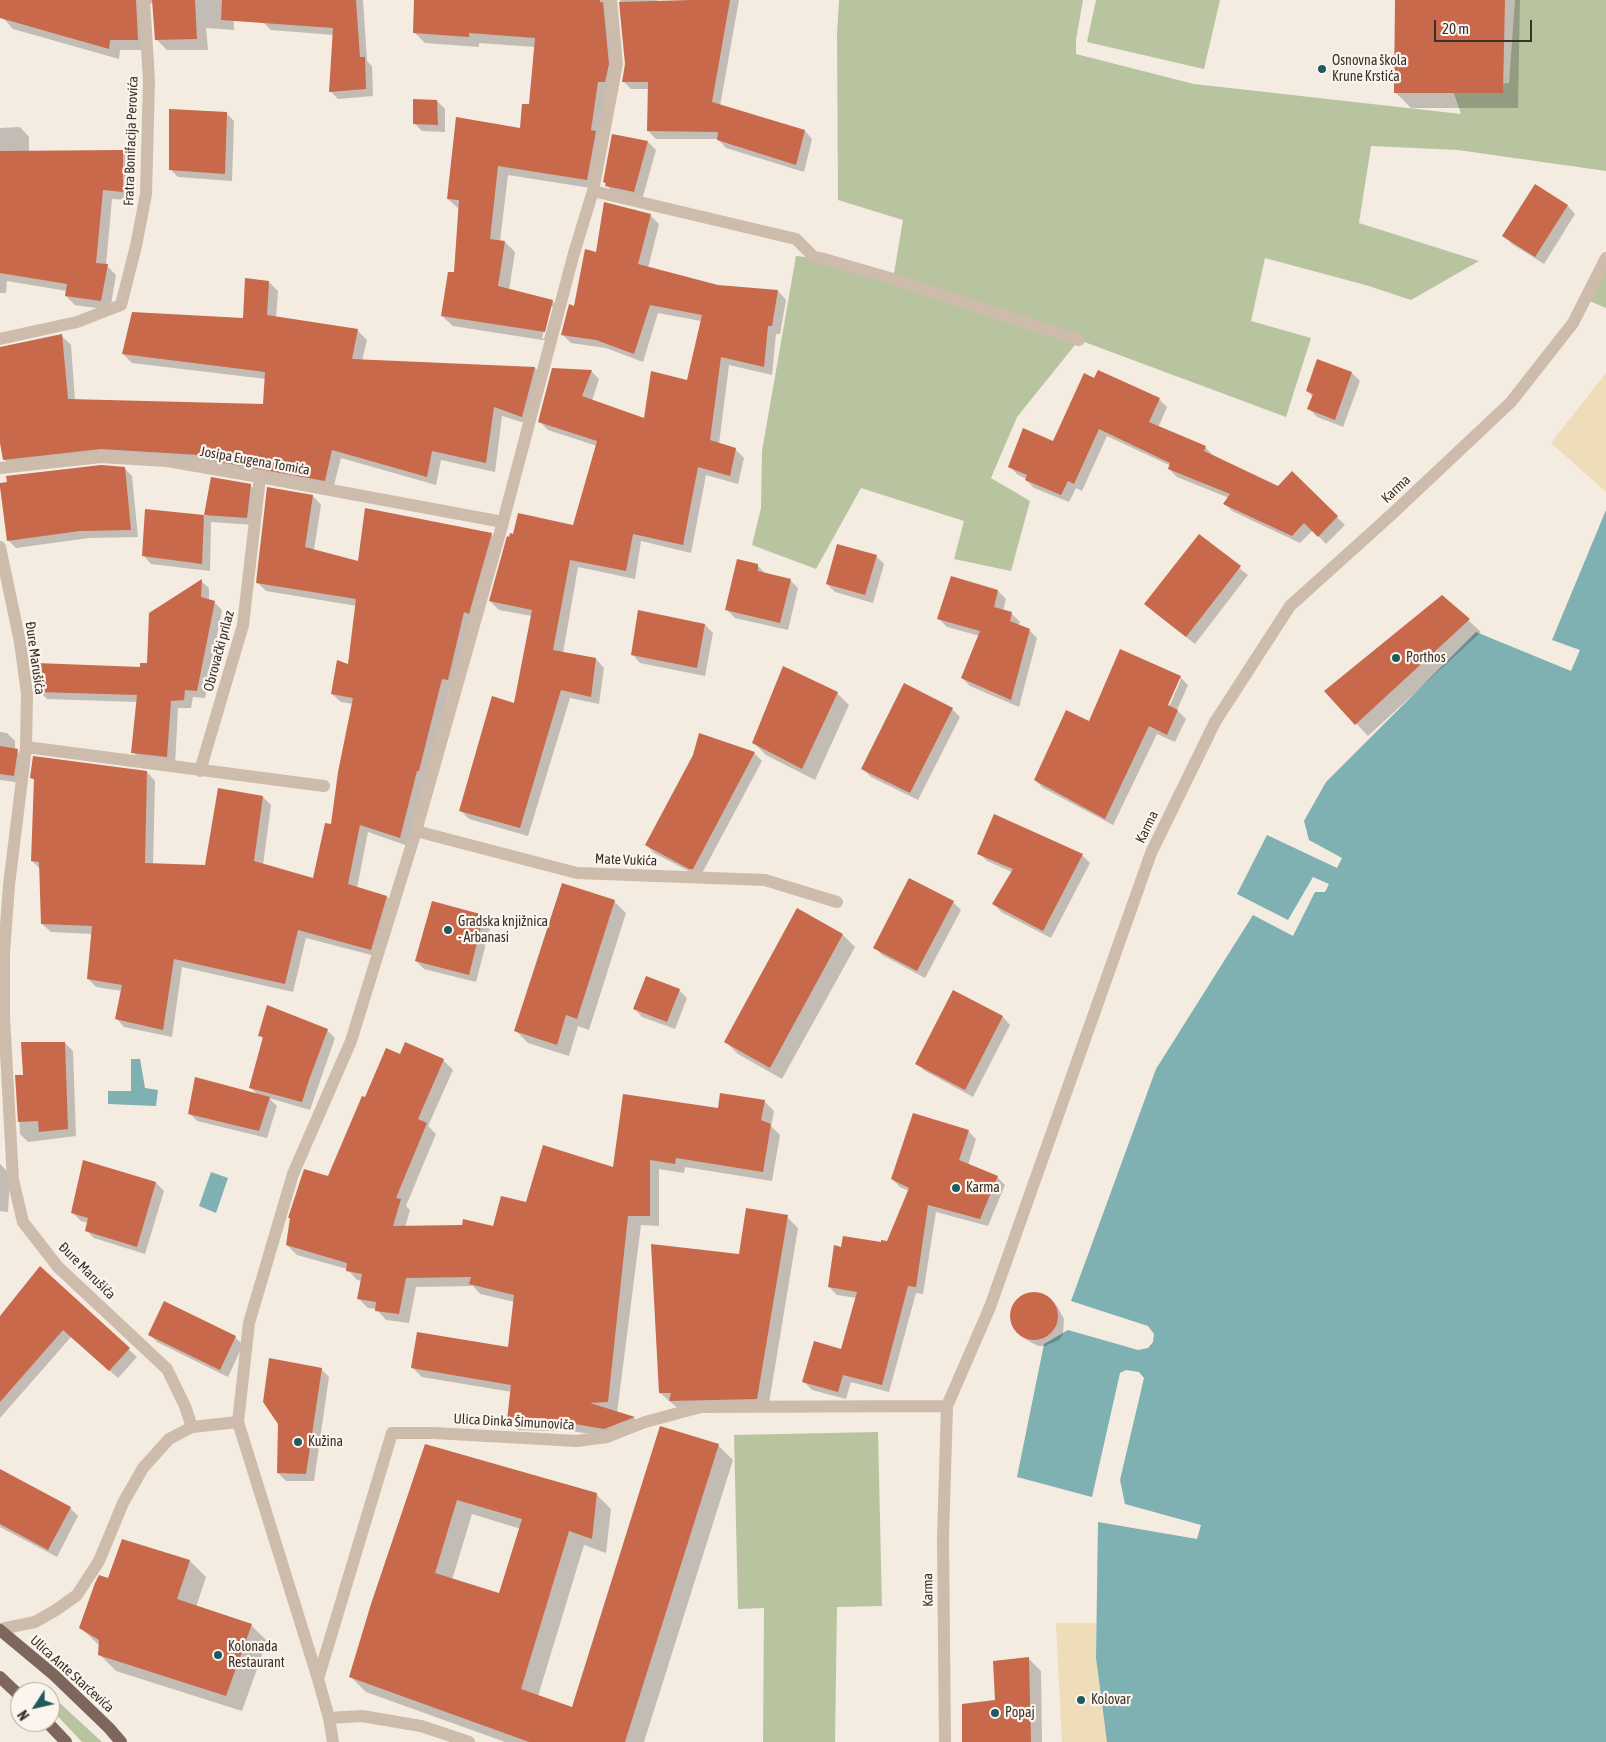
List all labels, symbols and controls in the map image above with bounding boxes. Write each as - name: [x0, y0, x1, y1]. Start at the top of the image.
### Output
- scale bar: [1436, 10, 1534, 42]
- text: 20 m: [1442, 20, 1469, 37]
- place label: Osnovna škola Krune Krstića: [1332, 53, 1407, 85]
- marker: Osnovna škola Krune Krstića: [1316, 63, 1328, 75]
- street label: Fratra Bonifacija Perovića: [120, 76, 142, 206]
- street label: Josipa Eugena Tomića: [199, 443, 311, 479]
- street label: Karma: [1378, 471, 1414, 507]
- street label: Obrovački prilaz: [200, 609, 238, 693]
- street label: Đure Marušića: [22, 620, 48, 696]
- place label: Porthos: [1406, 650, 1446, 666]
- marker: Porthos: [1390, 652, 1402, 664]
- street label: Karma: [1132, 808, 1162, 846]
- street label: Mate Vukića: [595, 851, 657, 869]
- place label: Gradska knjižnica - Arbanasi: [458, 914, 548, 946]
- marker: Gradska knjižnica - Arbanasi: [442, 924, 454, 936]
- place label: Karma: [966, 1180, 1000, 1196]
- marker: Karma: [950, 1182, 962, 1194]
- street label: Đure Marušića: [55, 1239, 119, 1303]
- street label: Ulica Dinka Šimunoviča: [453, 1410, 575, 1434]
- place label: Kužina: [308, 1434, 343, 1450]
- marker: Kužina: [292, 1436, 304, 1448]
- street label: Karma: [919, 1573, 937, 1607]
- street label: Ulica Ante Starčevića: [27, 1632, 117, 1716]
- place label: Kolonada Restaurant: [228, 1639, 285, 1671]
- marker: Kolonada Restaurant: [212, 1649, 224, 1661]
- north arrow: [10, 1682, 60, 1732]
- place label: Kolovar: [1091, 1692, 1130, 1708]
- marker: Kolovar: [1075, 1694, 1087, 1706]
- place label: Popaj: [1005, 1705, 1035, 1721]
- text: N: [15, 1707, 32, 1723]
- marker: Popaj: [989, 1707, 1001, 1719]

